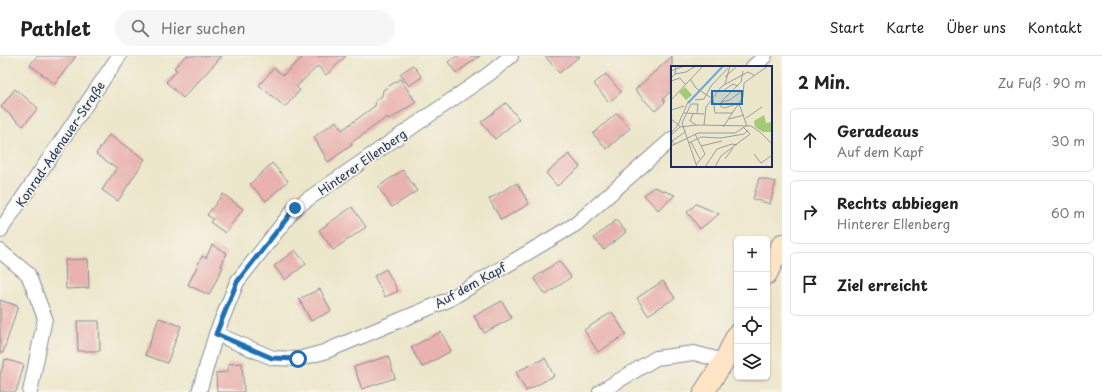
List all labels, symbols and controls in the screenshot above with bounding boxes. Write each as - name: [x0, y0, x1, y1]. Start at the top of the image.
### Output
- search box: [115, 10, 395, 46]
- text: Pathlet: [20, 14, 91, 42]
- text: Hier suchen: [161, 16, 246, 39]
- icon: search: [129, 17, 151, 39]
- text: Start: [829, 17, 864, 38]
- text: Karte: [886, 17, 924, 38]
- text: Über uns: [946, 17, 1006, 38]
- text: Kontakt: [1028, 17, 1082, 38]
- inset map: [671, 66, 772, 167]
- text: 2 Min.: [798, 69, 850, 95]
- text: Zu Fuß · 90 m: [998, 73, 1086, 92]
- street label: Konrad-Adenauer-Straße: [11, 77, 109, 211]
- text: Geradeaus: [837, 119, 919, 142]
- street label: Hinterer Ellenberg: [314, 125, 410, 199]
- icon: ahead: [799, 129, 821, 151]
- text: 30 m: [1051, 131, 1085, 150]
- text: Auf dem Kapf: [837, 142, 923, 161]
- text: Rechts abbiegen: [837, 191, 958, 214]
- route end: [286, 199, 304, 217]
- icon: right: [799, 201, 821, 223]
- text: 60 m: [1051, 203, 1085, 222]
- text: Hinterer Ellenberg: [837, 214, 950, 233]
- map controls: [734, 236, 770, 380]
- button: +: [734, 236, 770, 272]
- street label: Auf dem Kapf: [431, 257, 510, 312]
- button: −: [734, 272, 770, 308]
- icon: arrive: [799, 273, 821, 295]
- text: Ziel erreicht: [837, 273, 928, 296]
- button: locate: [734, 308, 770, 344]
- button: layers: [734, 344, 770, 380]
- route start: [289, 350, 307, 368]

